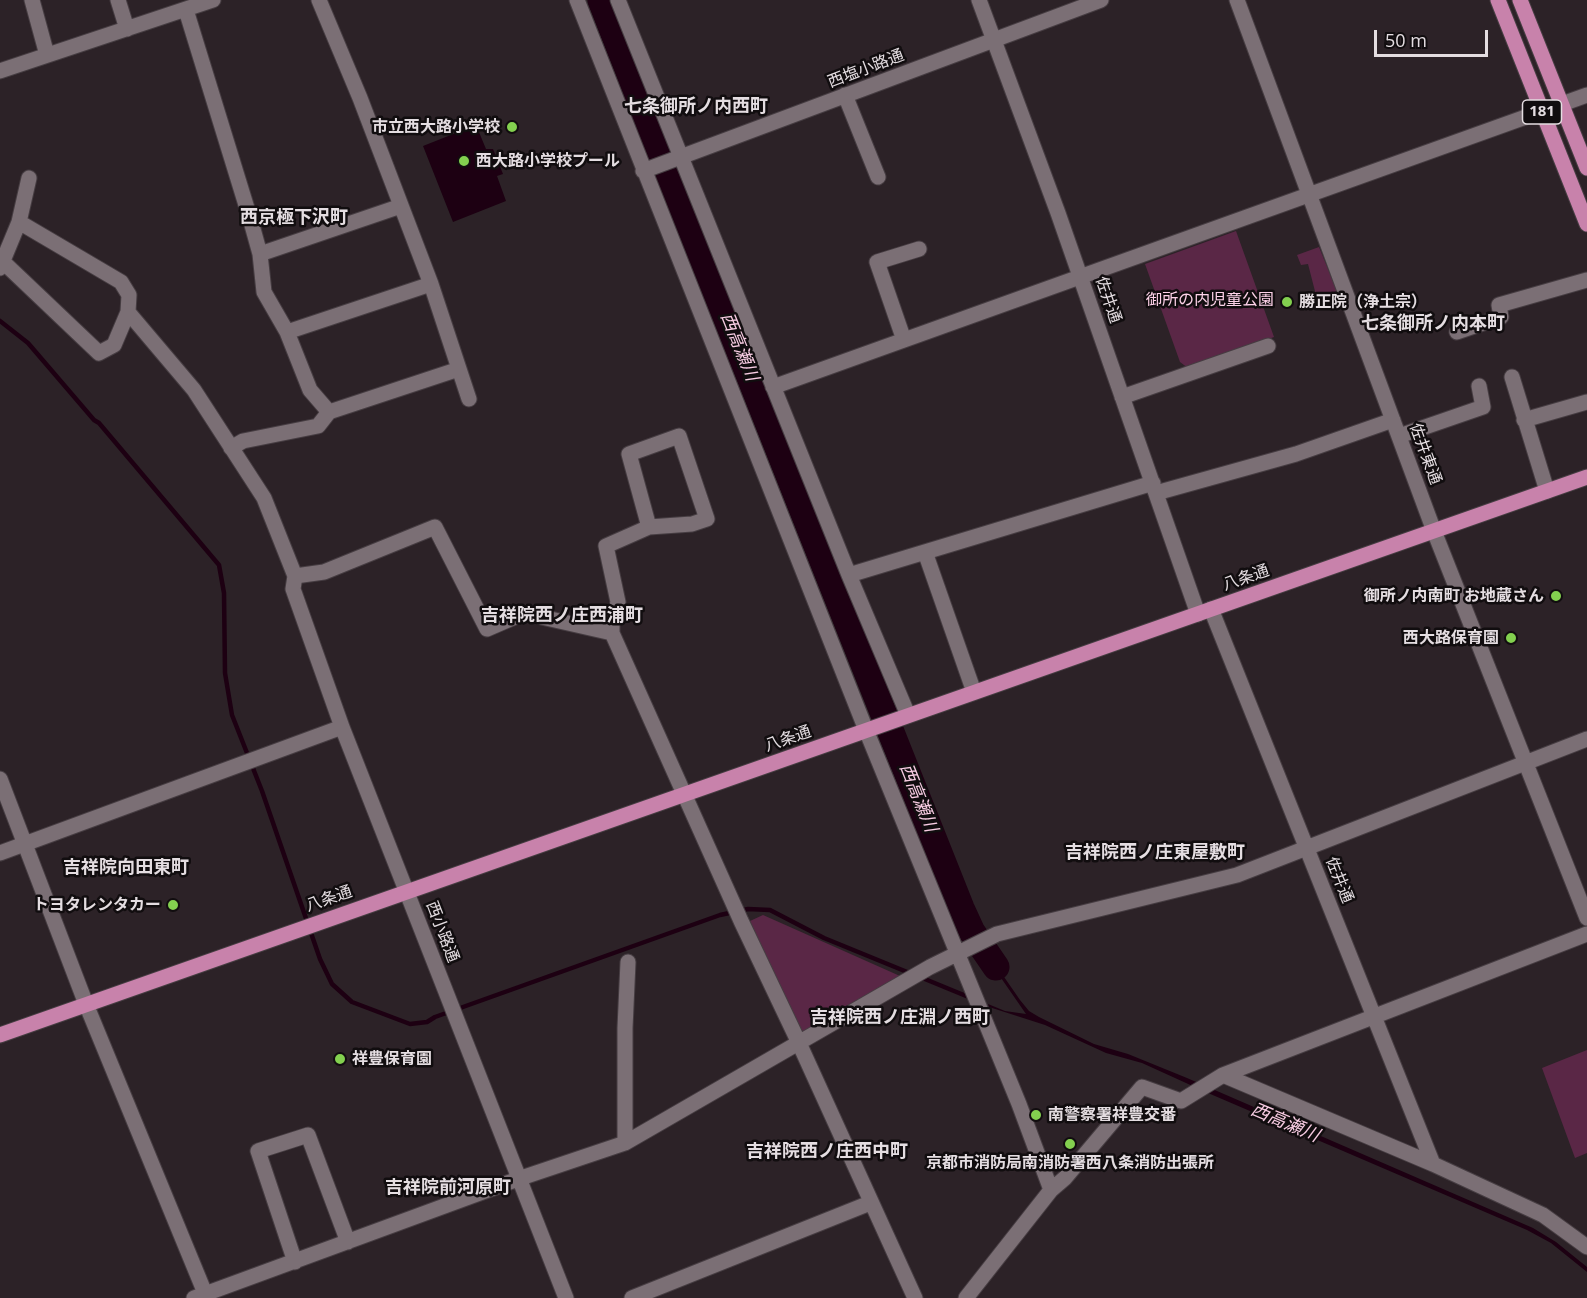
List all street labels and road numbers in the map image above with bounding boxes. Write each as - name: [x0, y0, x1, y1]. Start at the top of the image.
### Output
- street label: 西塩小路通: [825, 46, 907, 92]
- road number: 181: [1522, 100, 1562, 124]
- street label: 佐井通: [1091, 274, 1125, 326]
- street label: 佐井東通: [1405, 421, 1445, 487]
- street label: 八条通: [1220, 561, 1272, 595]
- street label: 八条通: [762, 722, 814, 756]
- street label: 佐井通: [1321, 854, 1357, 906]
- street label: 八条通: [303, 882, 355, 916]
- street label: 西小路通: [422, 899, 462, 965]

